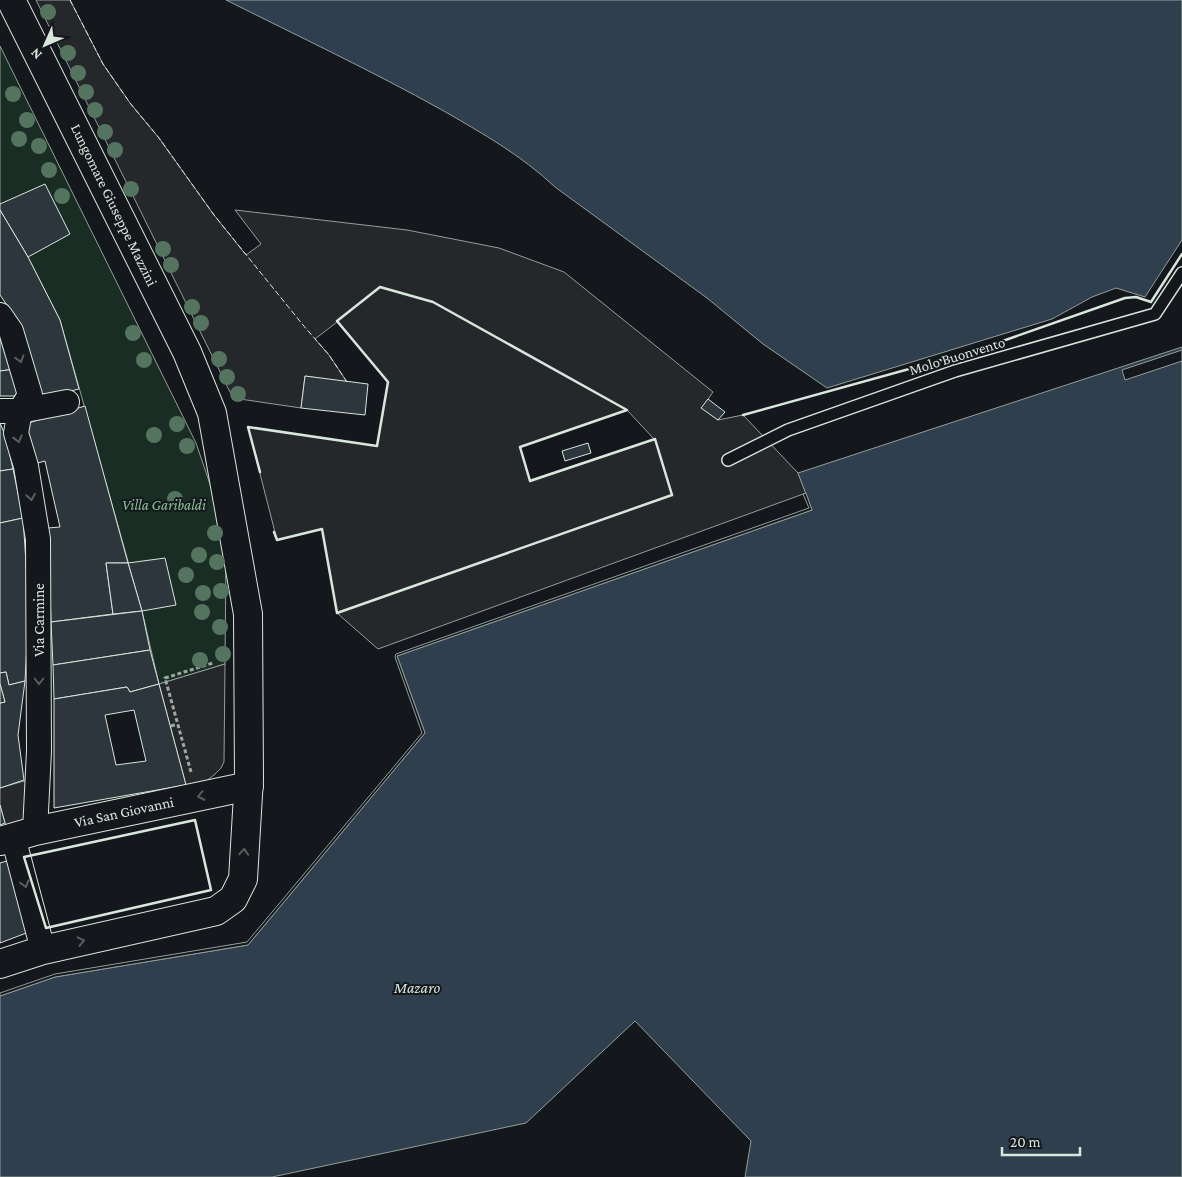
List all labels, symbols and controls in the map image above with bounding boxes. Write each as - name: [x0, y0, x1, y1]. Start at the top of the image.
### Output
- north arrow: [20, 20, 70, 70]
- text: N: [26, 45, 45, 63]
- street label: Lungomare Giuseppe Mazzini: [67, 121, 160, 289]
- street label: Molo Buonvento: [907, 334, 1007, 378]
- one-way arrow: [14, 354, 24, 363]
- one-way arrow: [12, 434, 23, 443]
- one-way arrow: [26, 492, 36, 501]
- park label: Villa Garibaldi: [122, 497, 207, 513]
- street label: Via Carmine: [31, 583, 47, 657]
- one-way arrow: [34, 678, 44, 686]
- one-way arrow: [197, 790, 205, 801]
- street label: Via San Giovanni: [73, 794, 175, 830]
- one-way arrow: [239, 848, 250, 856]
- one-way arrow: [20, 879, 30, 887]
- one-way arrow: [76, 937, 85, 947]
- water label: Mazaro: [393, 979, 440, 996]
- scale bar: [1002, 1124, 1080, 1156]
- text: 20 m: [1010, 1134, 1041, 1150]

